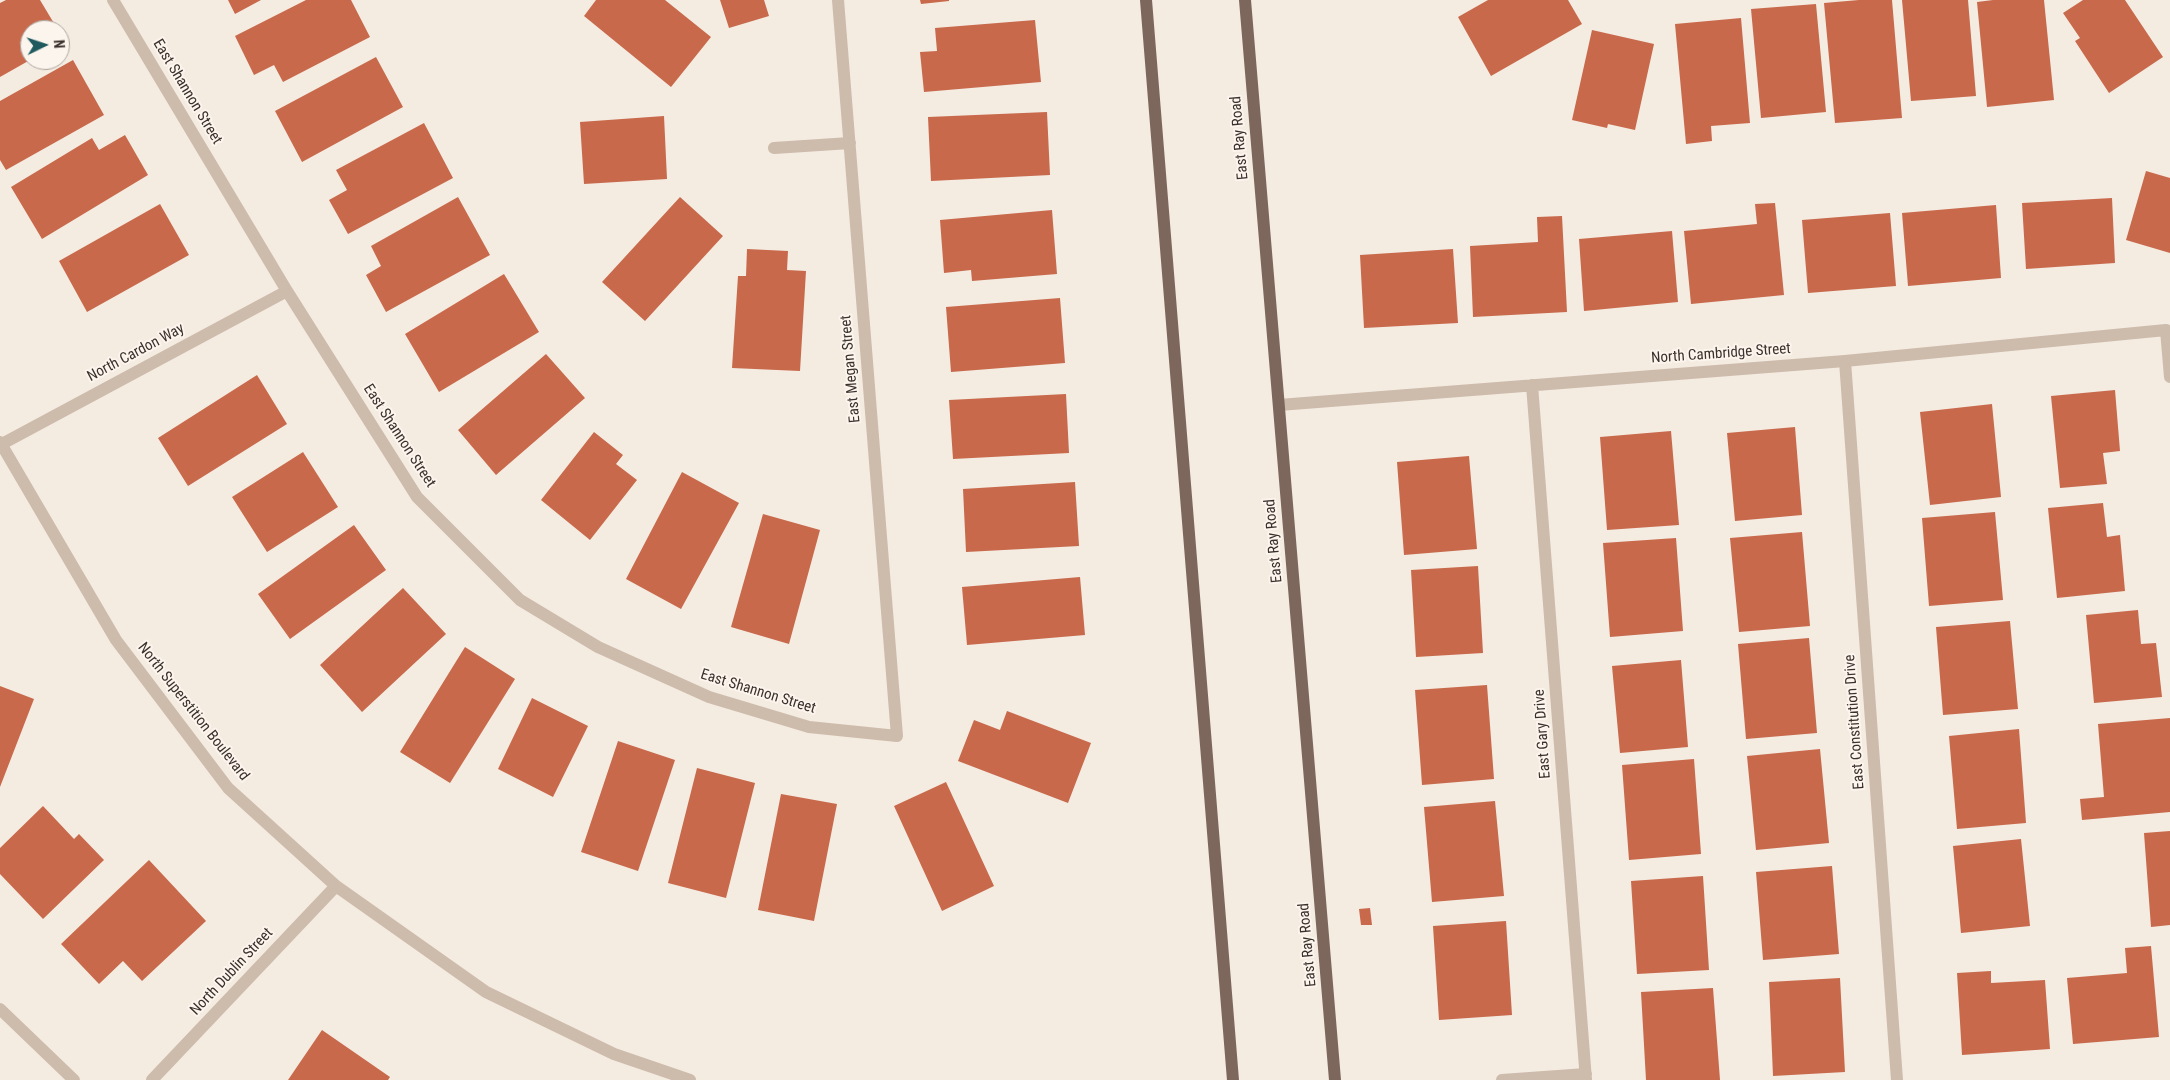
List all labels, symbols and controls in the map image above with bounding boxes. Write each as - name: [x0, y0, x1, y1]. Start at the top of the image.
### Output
- north arrow: [20, 20, 70, 70]
- street label: East Shannon Street: [149, 36, 225, 148]
- text: N: [51, 39, 67, 49]
- street label: East Ray Road: [1227, 95, 1253, 181]
- street label: East Megan Street: [837, 314, 865, 424]
- street label: North Cardon Way: [84, 320, 188, 386]
- street label: North Cambridge Street: [1651, 340, 1791, 368]
- street label: East Shannon Street: [359, 381, 439, 491]
- street label: East Ray Road: [1261, 498, 1287, 584]
- street label: North Superstition Boulevard: [133, 639, 253, 785]
- street label: East Constitution Drive: [1841, 654, 1869, 790]
- street label: East Shannon Street: [698, 666, 818, 718]
- street label: East Gary Drive: [1531, 689, 1555, 779]
- street label: East Ray Road: [1295, 902, 1321, 988]
- street label: North Dublin Street: [187, 925, 277, 1019]

